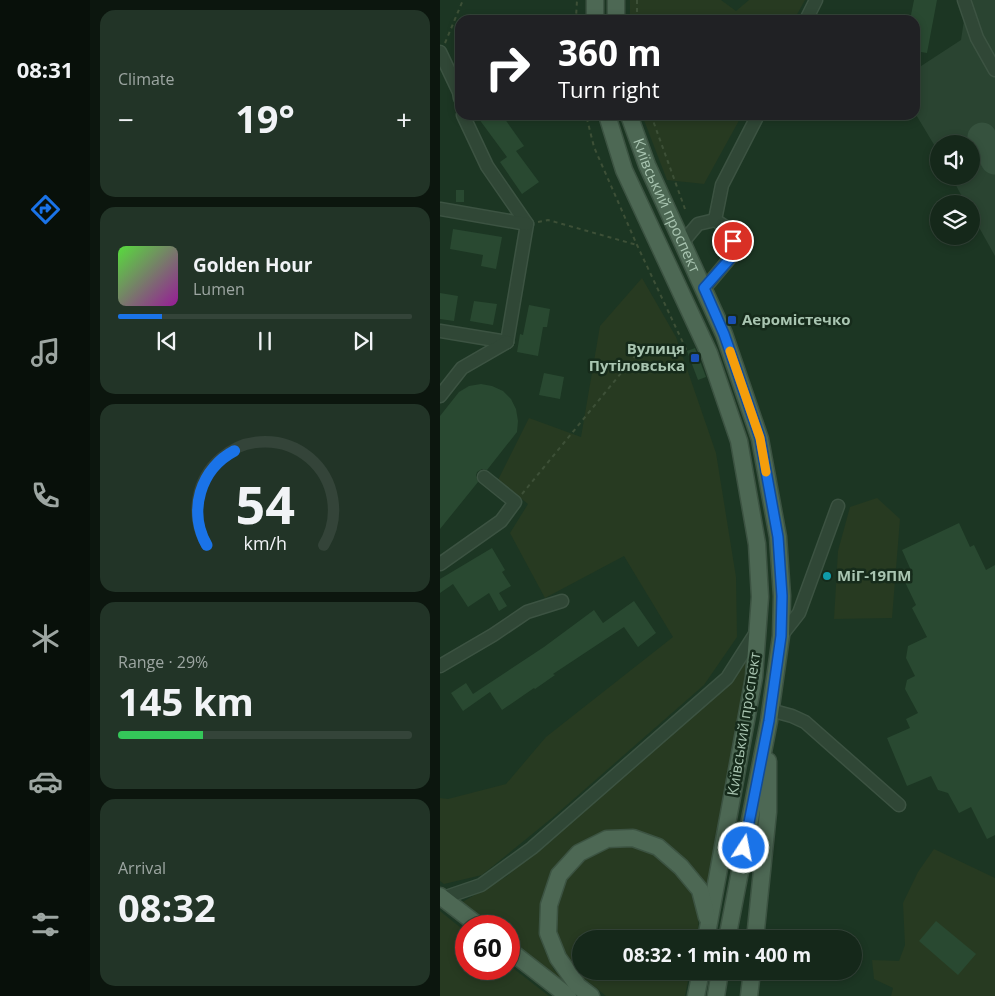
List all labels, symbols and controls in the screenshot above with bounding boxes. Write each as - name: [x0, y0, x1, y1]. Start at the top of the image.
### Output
- text: 360 m: [558, 29, 662, 76]
- icon: right: [475, 35, 540, 100]
- text: 08:31: [17, 54, 73, 84]
- text: Climate: [118, 68, 175, 90]
- text: Turn right: [558, 74, 660, 104]
- text: 19°: [235, 92, 295, 144]
- text: −: [118, 100, 134, 138]
- text: +: [396, 100, 412, 138]
- street label: Київський проспект: [629, 135, 706, 276]
- map controls: [930, 135, 980, 245]
- button: sound: [930, 135, 980, 185]
- icon: directions: [28, 192, 63, 227]
- button: layers: [930, 195, 980, 245]
- pin: [712, 220, 754, 262]
- icon: arrive: [719, 227, 747, 255]
- text: Golden Hour: [193, 252, 312, 278]
- text: Lumen: [193, 278, 245, 300]
- place label: Аеромістечко: [742, 309, 851, 329]
- marker: Аеромістечко: [726, 314, 738, 326]
- icon: previous: [153, 327, 181, 355]
- icon: pause: [251, 327, 279, 355]
- icon: next: [349, 327, 377, 355]
- icon: music: [28, 335, 63, 370]
- place label: Вулиця Путіловська: [589, 338, 685, 375]
- marker: Вулиця Путіловська: [689, 352, 701, 364]
- text: 54: [235, 468, 295, 539]
- icon: phone: [28, 478, 63, 513]
- text: km/h: [243, 531, 287, 555]
- place label: МіГ-19ПМ: [837, 565, 911, 585]
- marker: МіГ-19ПМ: [821, 570, 833, 582]
- icon: climate: [28, 621, 63, 656]
- text: Range · 29%: [118, 651, 208, 673]
- street label: Київський проспект: [722, 651, 764, 797]
- text: 145 km: [118, 675, 254, 727]
- icon: car: [28, 764, 63, 799]
- position arrow: [717, 821, 769, 873]
- text: Arrival: [118, 857, 166, 879]
- text: 08:32: [118, 881, 216, 933]
- icon: filters: [28, 907, 63, 942]
- speed limit sign: 60: [455, 915, 520, 980]
- text: 08:32 · 1 min · 400 m: [623, 942, 811, 968]

